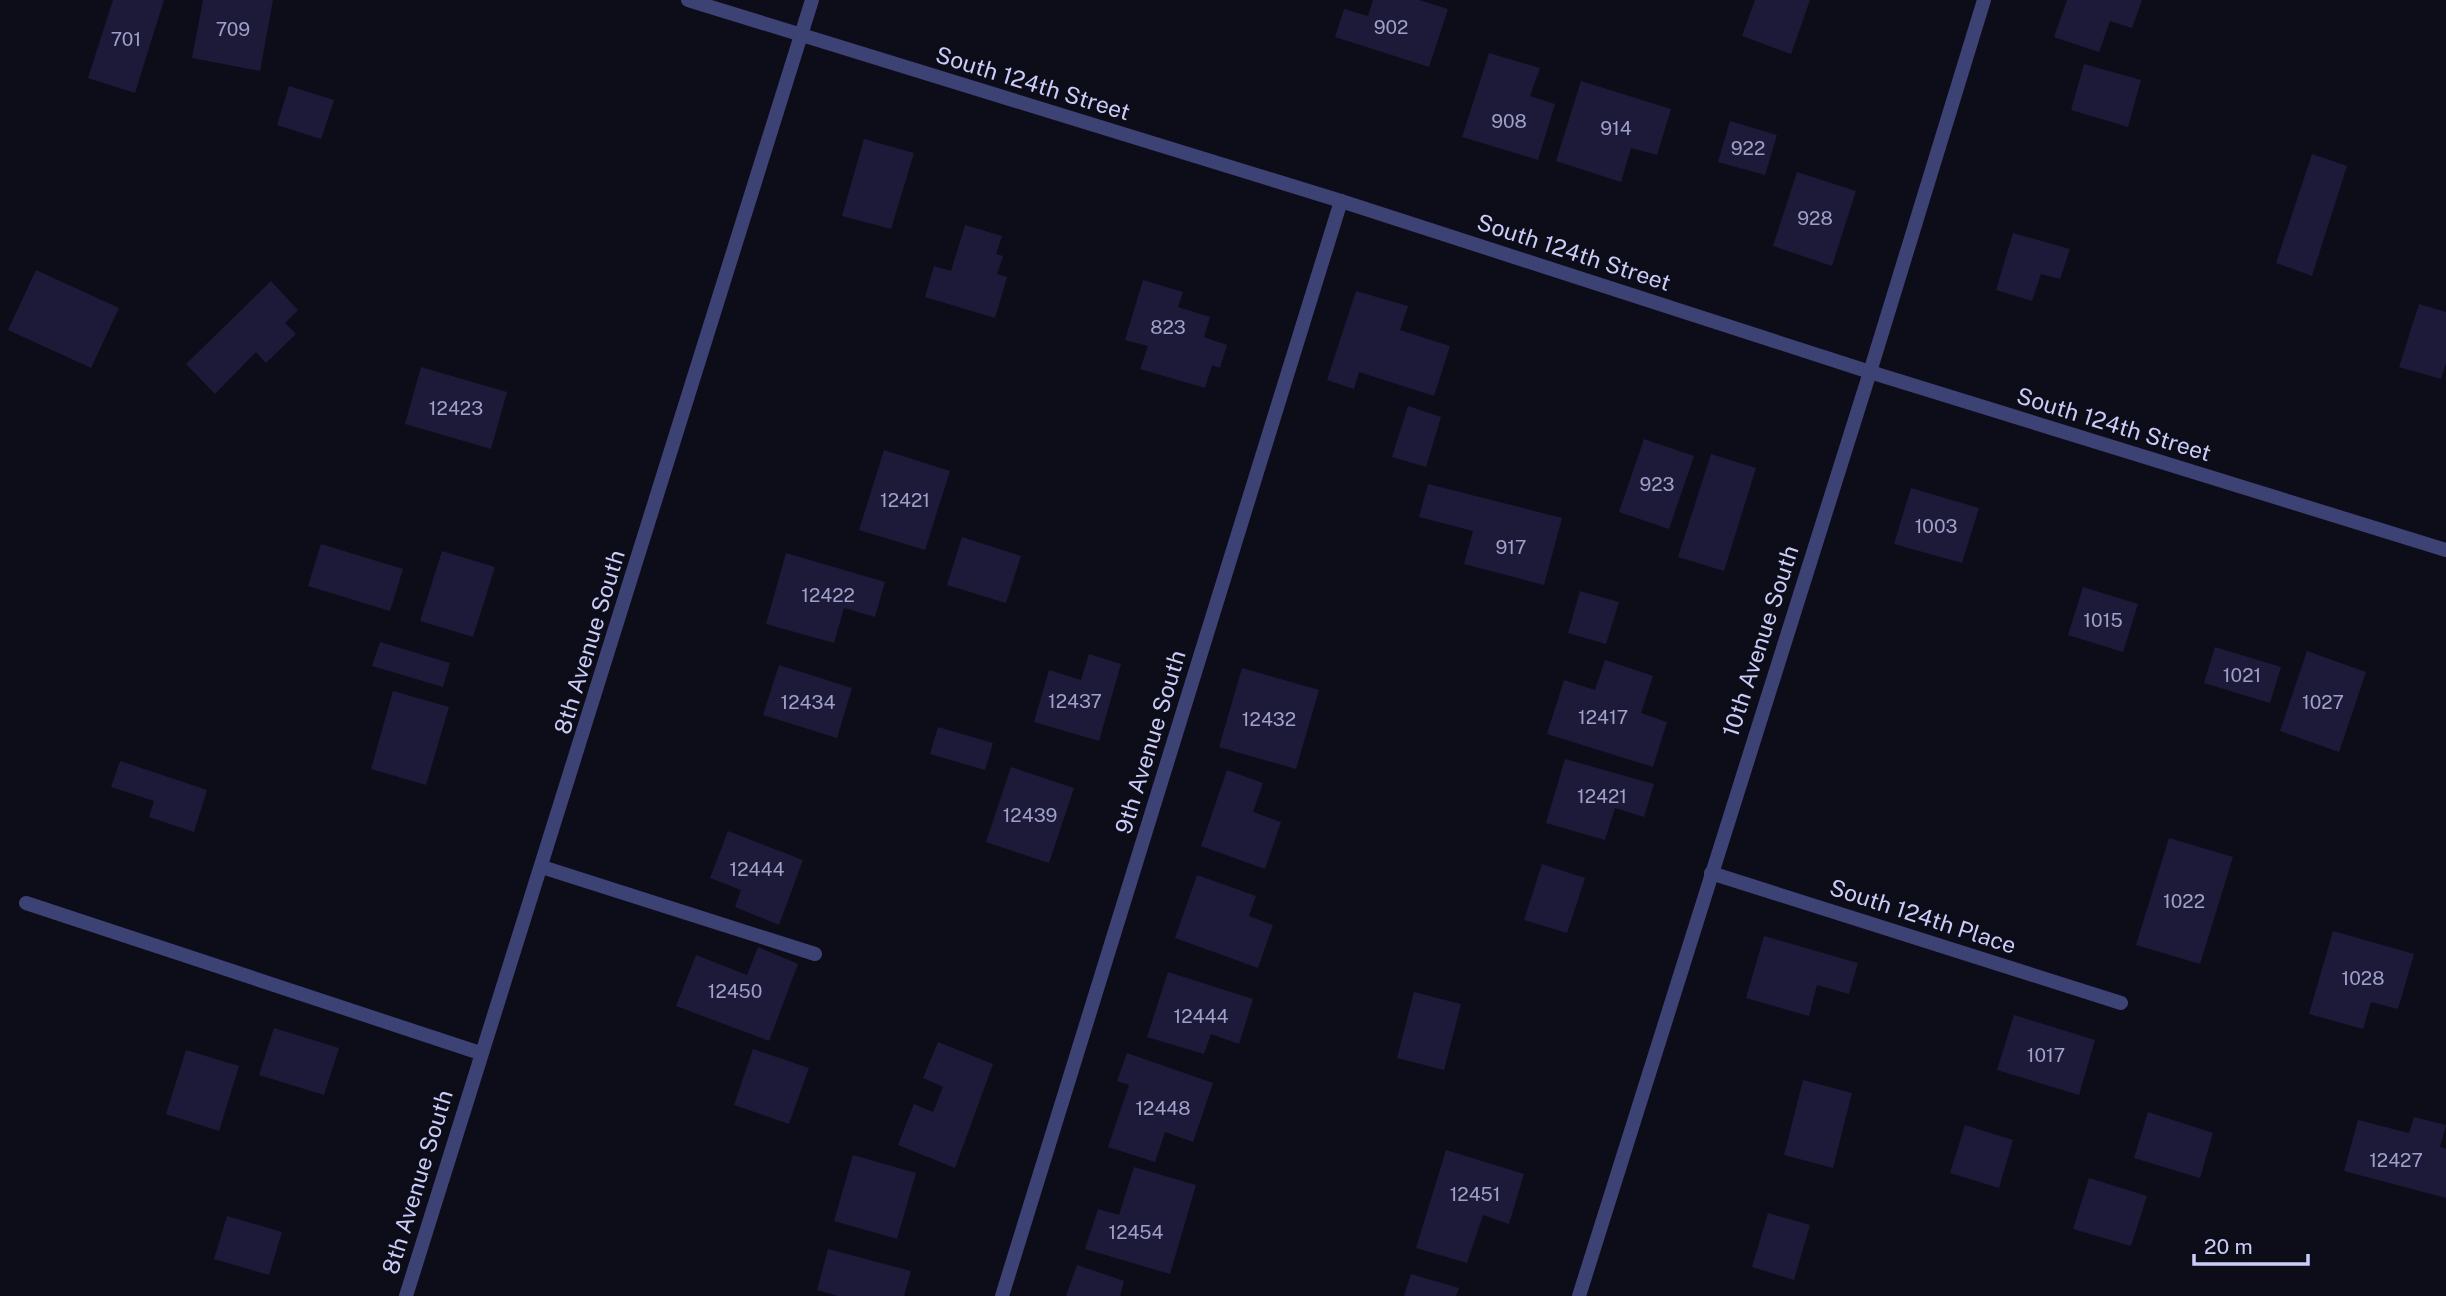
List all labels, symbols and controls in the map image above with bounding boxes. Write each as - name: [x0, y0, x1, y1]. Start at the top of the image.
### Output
- house number: 902: [1374, 16, 1408, 38]
- house number: 709: [216, 18, 250, 40]
- house number: 701: [111, 28, 141, 50]
- street label: South 124th Street: [932, 41, 1134, 125]
- house number: 908: [1491, 110, 1527, 132]
- house number: 914: [1600, 117, 1632, 139]
- house number: 922: [1731, 137, 1765, 159]
- house number: 928: [1797, 207, 1833, 229]
- street label: South 124th Street: [1474, 208, 1674, 296]
- house number: 823: [1150, 316, 1186, 338]
- street label: South 124th Street: [2013, 382, 2215, 466]
- house number: 12423: [429, 397, 483, 419]
- house number: 923: [1639, 473, 1675, 495]
- house number: 12421: [880, 489, 930, 511]
- house number: 1003: [1915, 515, 1957, 537]
- house number: 917: [1495, 536, 1527, 558]
- street label: 10th Avenue South: [1716, 542, 1804, 740]
- street label: 8th Avenue South: [548, 547, 630, 737]
- house number: 12422: [801, 584, 855, 606]
- house number: 1015: [2083, 609, 2123, 631]
- street label: 9th Avenue South: [1109, 647, 1191, 837]
- house number: 1021: [2223, 664, 2261, 686]
- house number: 12437: [1048, 690, 1102, 712]
- house number: 12434: [781, 691, 835, 713]
- house number: 1027: [2302, 691, 2344, 713]
- house number: 12417: [1578, 706, 1628, 728]
- house number: 12432: [1242, 708, 1296, 730]
- house number: 12421: [1577, 785, 1627, 807]
- house number: 12439: [1003, 804, 1057, 826]
- house number: 12444: [730, 858, 784, 880]
- street label: South 124th Place: [1826, 873, 2020, 959]
- house number: 1022: [2163, 890, 2205, 912]
- house number: 1028: [2342, 967, 2385, 989]
- house number: 12450: [708, 980, 762, 1002]
- house number: 12444: [1174, 1005, 1228, 1027]
- house number: 1017: [2027, 1044, 2065, 1066]
- street label: 8th Avenue South: [376, 1087, 458, 1277]
- house number: 12448: [1135, 1097, 1191, 1119]
- house number: 12427: [2369, 1149, 2423, 1171]
- house number: 12451: [1450, 1183, 1500, 1205]
- house number: 12454: [1109, 1221, 1164, 1243]
- scale bar: [2194, 1222, 2308, 1266]
- text: 20 m: [2204, 1234, 2253, 1259]

